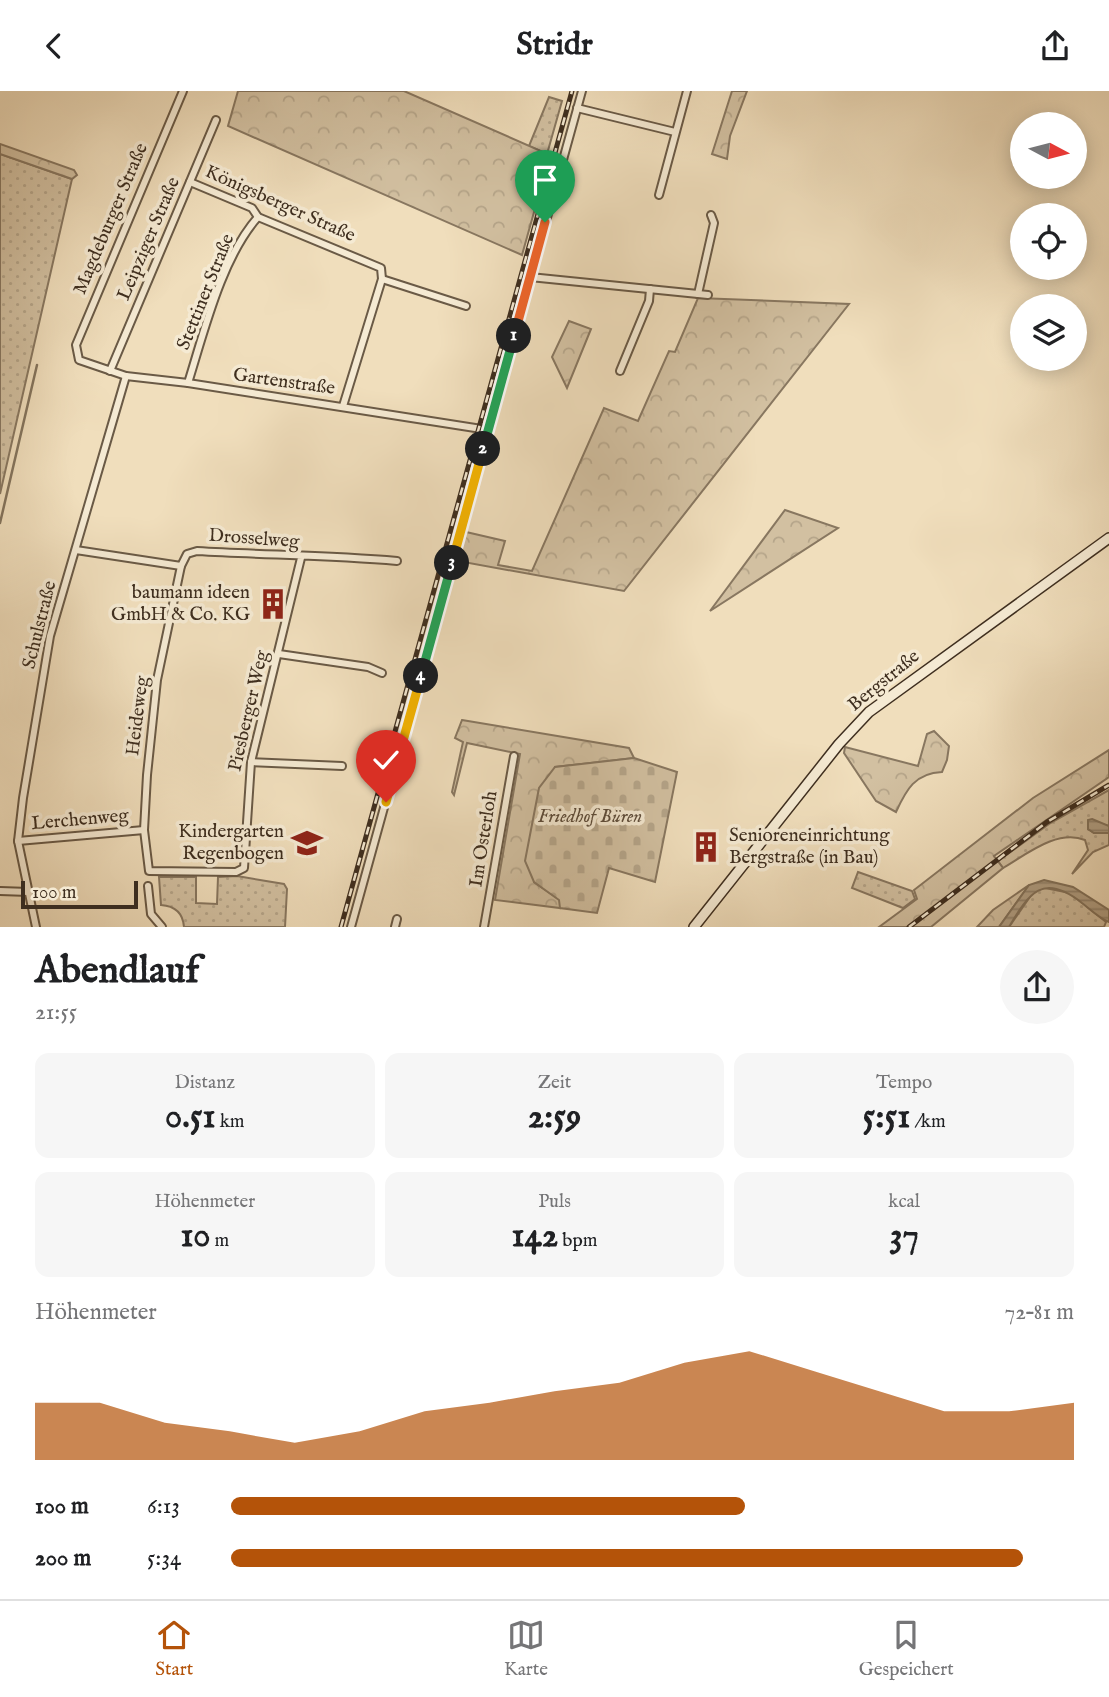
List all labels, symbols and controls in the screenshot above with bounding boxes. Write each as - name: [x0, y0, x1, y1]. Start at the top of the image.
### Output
- text: Stridr: [516, 25, 593, 66]
- icon: back: [35, 27, 73, 65]
- icon: share: [1036, 27, 1074, 65]
- north arrow: [1010, 112, 1087, 189]
- map controls: [1010, 112, 1087, 371]
- street label: Magdeburger Straße: [68, 139, 154, 298]
- pin: [515, 150, 575, 222]
- street label: Königsberger Straße: [201, 160, 359, 248]
- icon: arrive: [526, 161, 564, 199]
- street label: Leipziger Straße: [112, 173, 186, 304]
- button: locate: [1010, 203, 1087, 280]
- street label: Stettiner Straße: [172, 230, 240, 354]
- button: layers: [1010, 294, 1087, 371]
- pin: 1: [496, 319, 532, 353]
- text: 1: [510, 323, 517, 347]
- street label: Gartenstraße: [232, 363, 337, 401]
- pin: 2: [466, 431, 500, 467]
- text: 2: [478, 436, 487, 460]
- street label: Drosselweg: [208, 524, 301, 554]
- pin: 3: [434, 545, 470, 581]
- text: 3: [448, 550, 455, 574]
- street label: Schulstraße: [17, 578, 63, 671]
- place label: baumann ideen GmbH & Co. KG: [111, 581, 250, 627]
- building icon: baumann ideen GmbH & Co. KG: [256, 587, 290, 621]
- street label: Bergstraße: [843, 645, 925, 717]
- street label: Piesberger Weg: [223, 647, 275, 774]
- pin: 4: [404, 659, 438, 693]
- text: 4: [416, 663, 425, 687]
- street label: Heideweg: [121, 674, 155, 757]
- pin: [356, 730, 416, 802]
- icon: check: [367, 741, 405, 779]
- street label: Im Osterloh: [465, 789, 503, 889]
- street label: Lerchenweg: [30, 804, 130, 836]
- park label: Friedhof Büren: [538, 805, 642, 829]
- place label: Kindergarten Regenbogen: [178, 820, 284, 866]
- place label: Senioreneinrichtung Bergstraße (in Bau): [729, 824, 890, 870]
- school or university icon: Kindergarten Regenbogen: [290, 826, 324, 860]
- building icon: Senioreneinrichtung Bergstraße (in Bau): [689, 830, 723, 864]
- scale bar: [21, 878, 138, 910]
- text: 100 m: [32, 881, 76, 905]
- text: Abendlauf: [35, 948, 199, 996]
- button: share: [1000, 950, 1074, 1024]
- text: 21:55: [35, 998, 77, 1027]
- text: Distanz: [174, 1071, 235, 1095]
- text: Zeit: [538, 1071, 571, 1095]
- text: Tempo: [876, 1071, 932, 1095]
- text: 0.51: [165, 1095, 216, 1140]
- text: 2:59: [528, 1095, 581, 1140]
- text: 5:51: [863, 1095, 910, 1140]
- text: km: [216, 1110, 245, 1134]
- text: /km: [910, 1110, 946, 1134]
- text: Höhenmeter: [155, 1190, 255, 1214]
- text: Puls: [538, 1190, 571, 1214]
- text: kcal: [888, 1190, 920, 1214]
- text: 10: [180, 1214, 210, 1259]
- text: 142: [512, 1214, 558, 1259]
- text: 37: [889, 1214, 919, 1259]
- text: m: [210, 1229, 229, 1253]
- text: bpm: [558, 1229, 597, 1253]
- text: Höhenmeter: [35, 1298, 157, 1327]
- text: 72–81 m: [1004, 1298, 1074, 1327]
- text: 100 m: [35, 1492, 89, 1521]
- text: 6:13: [147, 1492, 180, 1521]
- text: 200 m: [35, 1544, 91, 1573]
- text: 5:34: [147, 1544, 181, 1573]
- tab: Start: [155, 1616, 193, 1682]
- tab: Karte: [504, 1616, 548, 1682]
- tab: Gespeichert: [859, 1616, 954, 1682]

